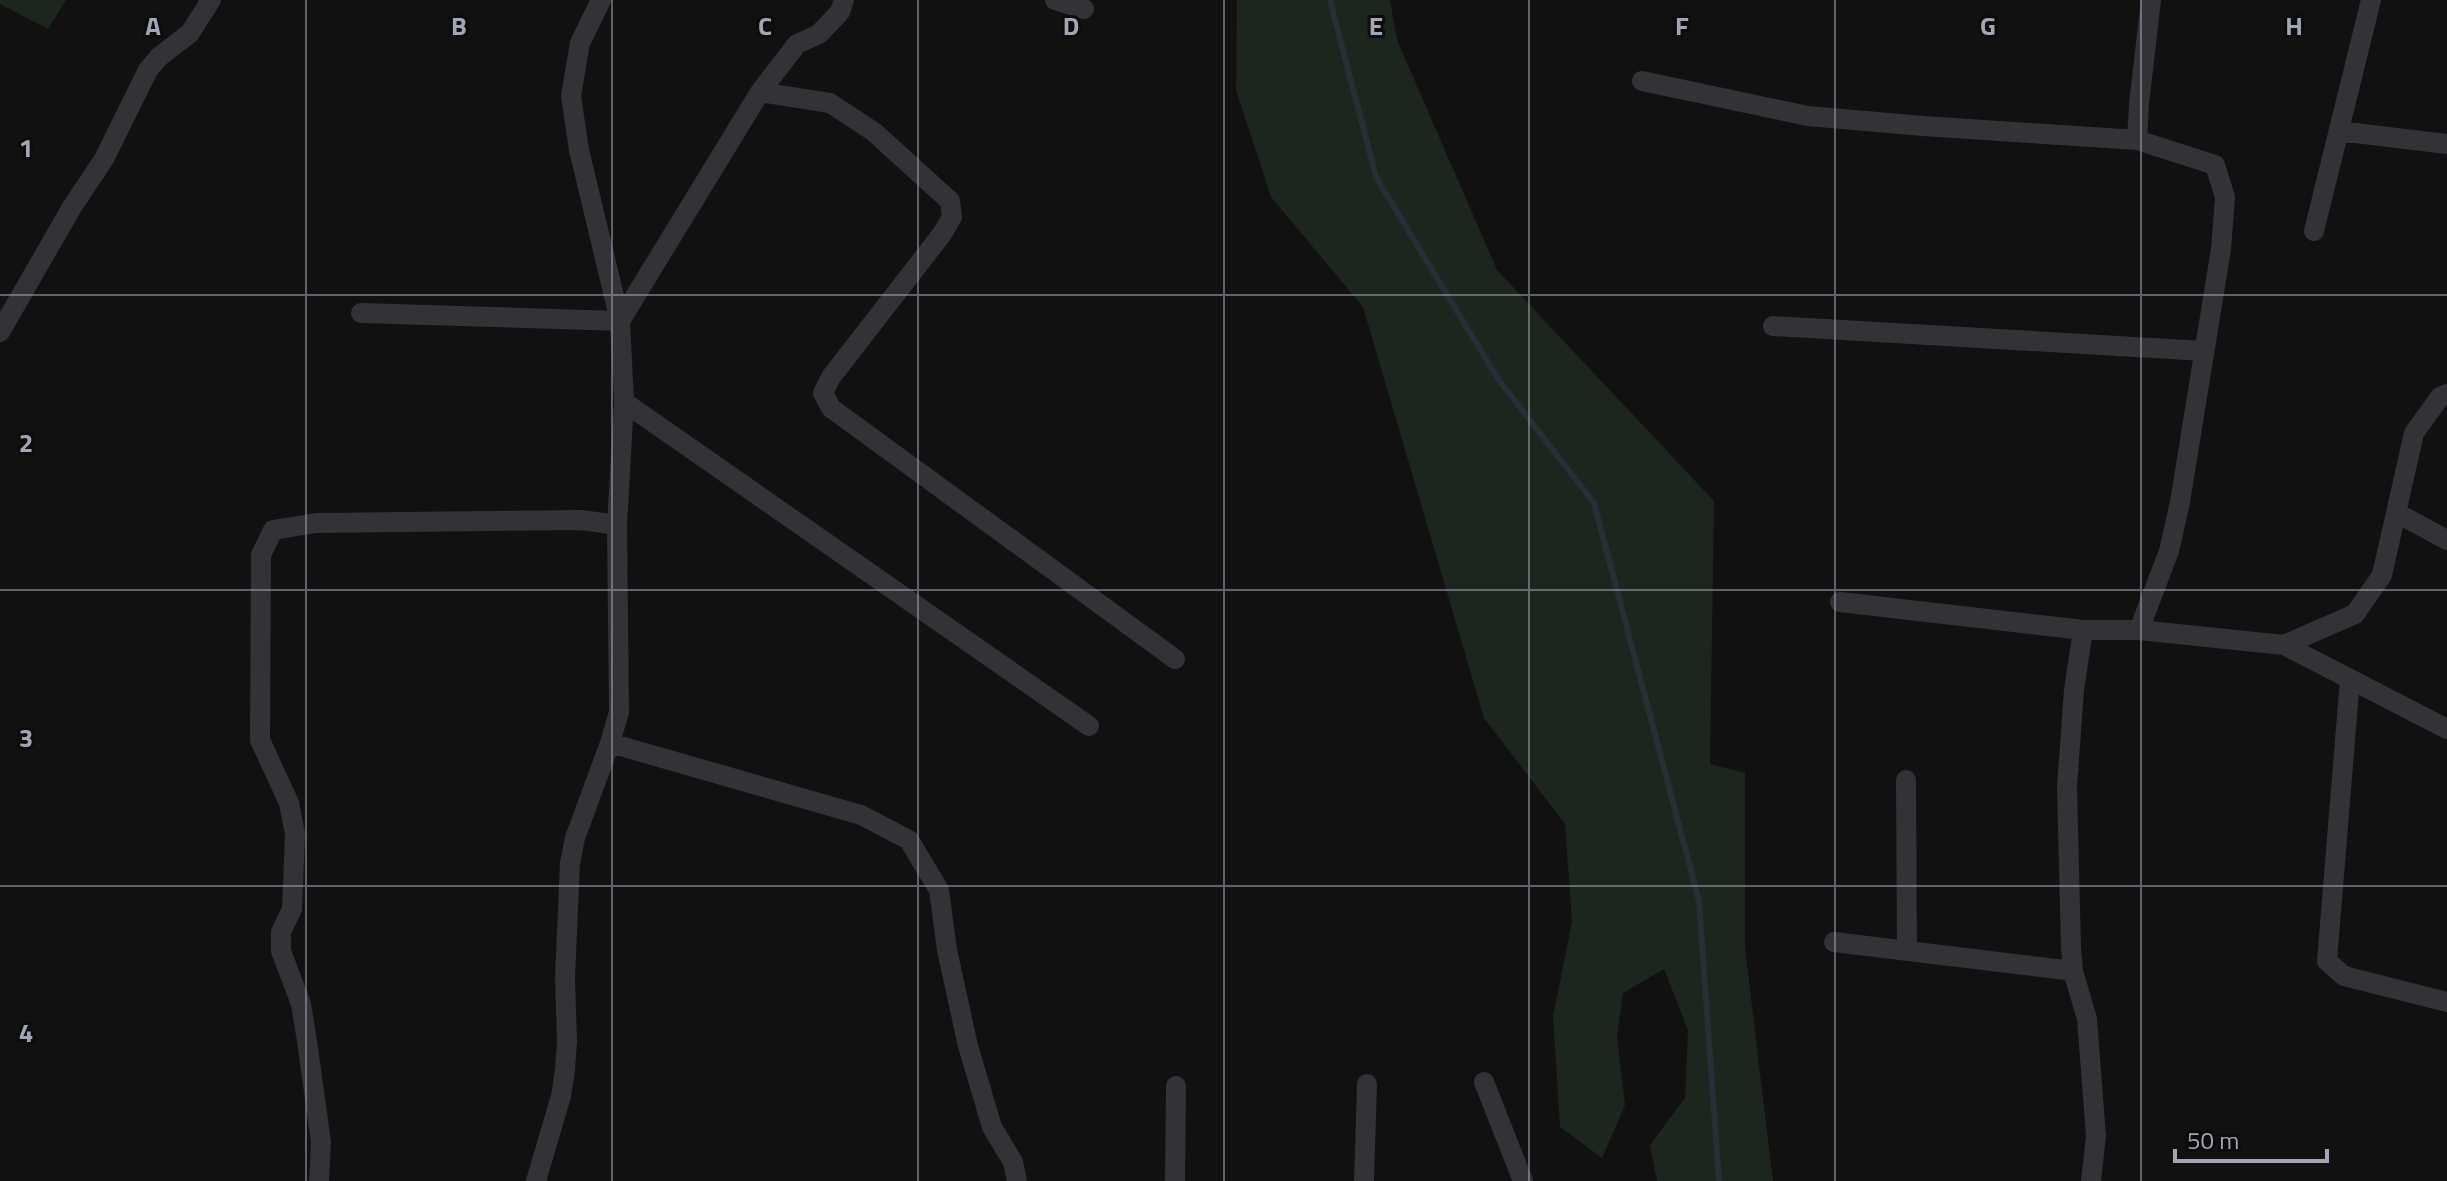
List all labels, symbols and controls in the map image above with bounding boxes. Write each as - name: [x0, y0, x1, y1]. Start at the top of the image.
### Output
- text: A: [145, 6, 161, 45]
- text: B: [451, 6, 467, 45]
- text: C: [758, 6, 772, 45]
- text: D: [1063, 6, 1079, 45]
- text: E: [1369, 6, 1383, 45]
- text: F: [1675, 6, 1689, 45]
- text: G: [1980, 6, 1996, 45]
- text: H: [2285, 6, 2303, 45]
- text: 1: [19, 128, 33, 167]
- text: 2: [19, 423, 33, 462]
- text: 3: [19, 718, 33, 757]
- text: 4: [19, 1013, 33, 1052]
- scale bar: [2175, 1113, 2327, 1163]
- text: 50 m: [2187, 1122, 2239, 1158]

